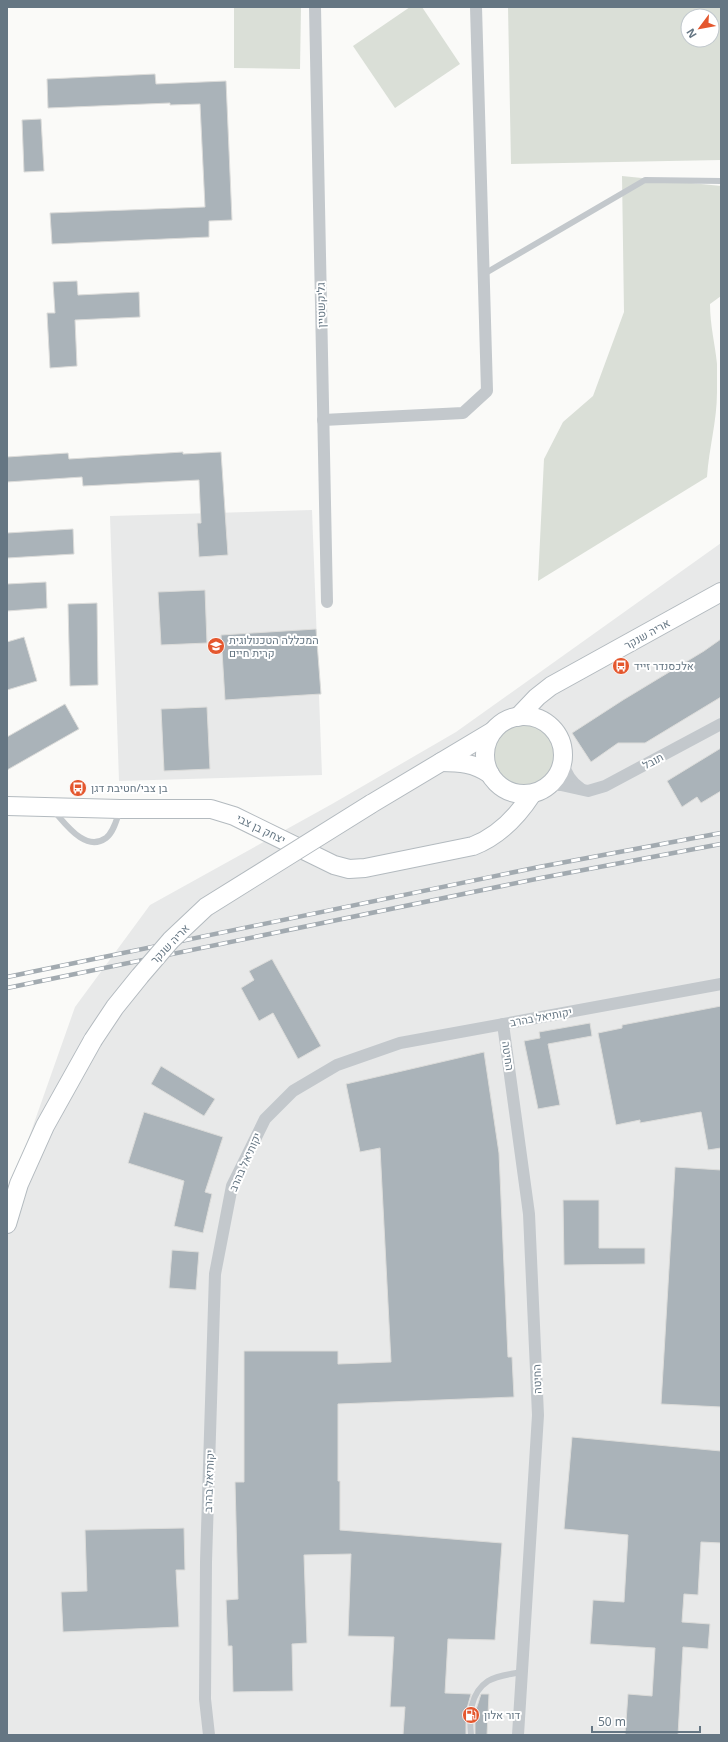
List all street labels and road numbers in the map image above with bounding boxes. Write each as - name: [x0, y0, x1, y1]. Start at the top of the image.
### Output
- street label: גליקשטיין: [313, 282, 328, 328]
- street label: אריה שנקר: [621, 615, 672, 652]
- street label: תובל: [640, 749, 666, 772]
- street label: יצחק בן צבי: [234, 810, 288, 847]
- street label: אריה שנקר: [147, 920, 192, 967]
- street label: יקותיאל בהרב: [509, 1004, 573, 1029]
- street label: החיטה: [499, 1040, 518, 1072]
- street label: יקותיאל בהרב: [225, 1130, 264, 1193]
- street label: החיטה: [528, 1364, 545, 1394]
- street label: יקותיאל בהרב: [200, 1449, 217, 1513]

